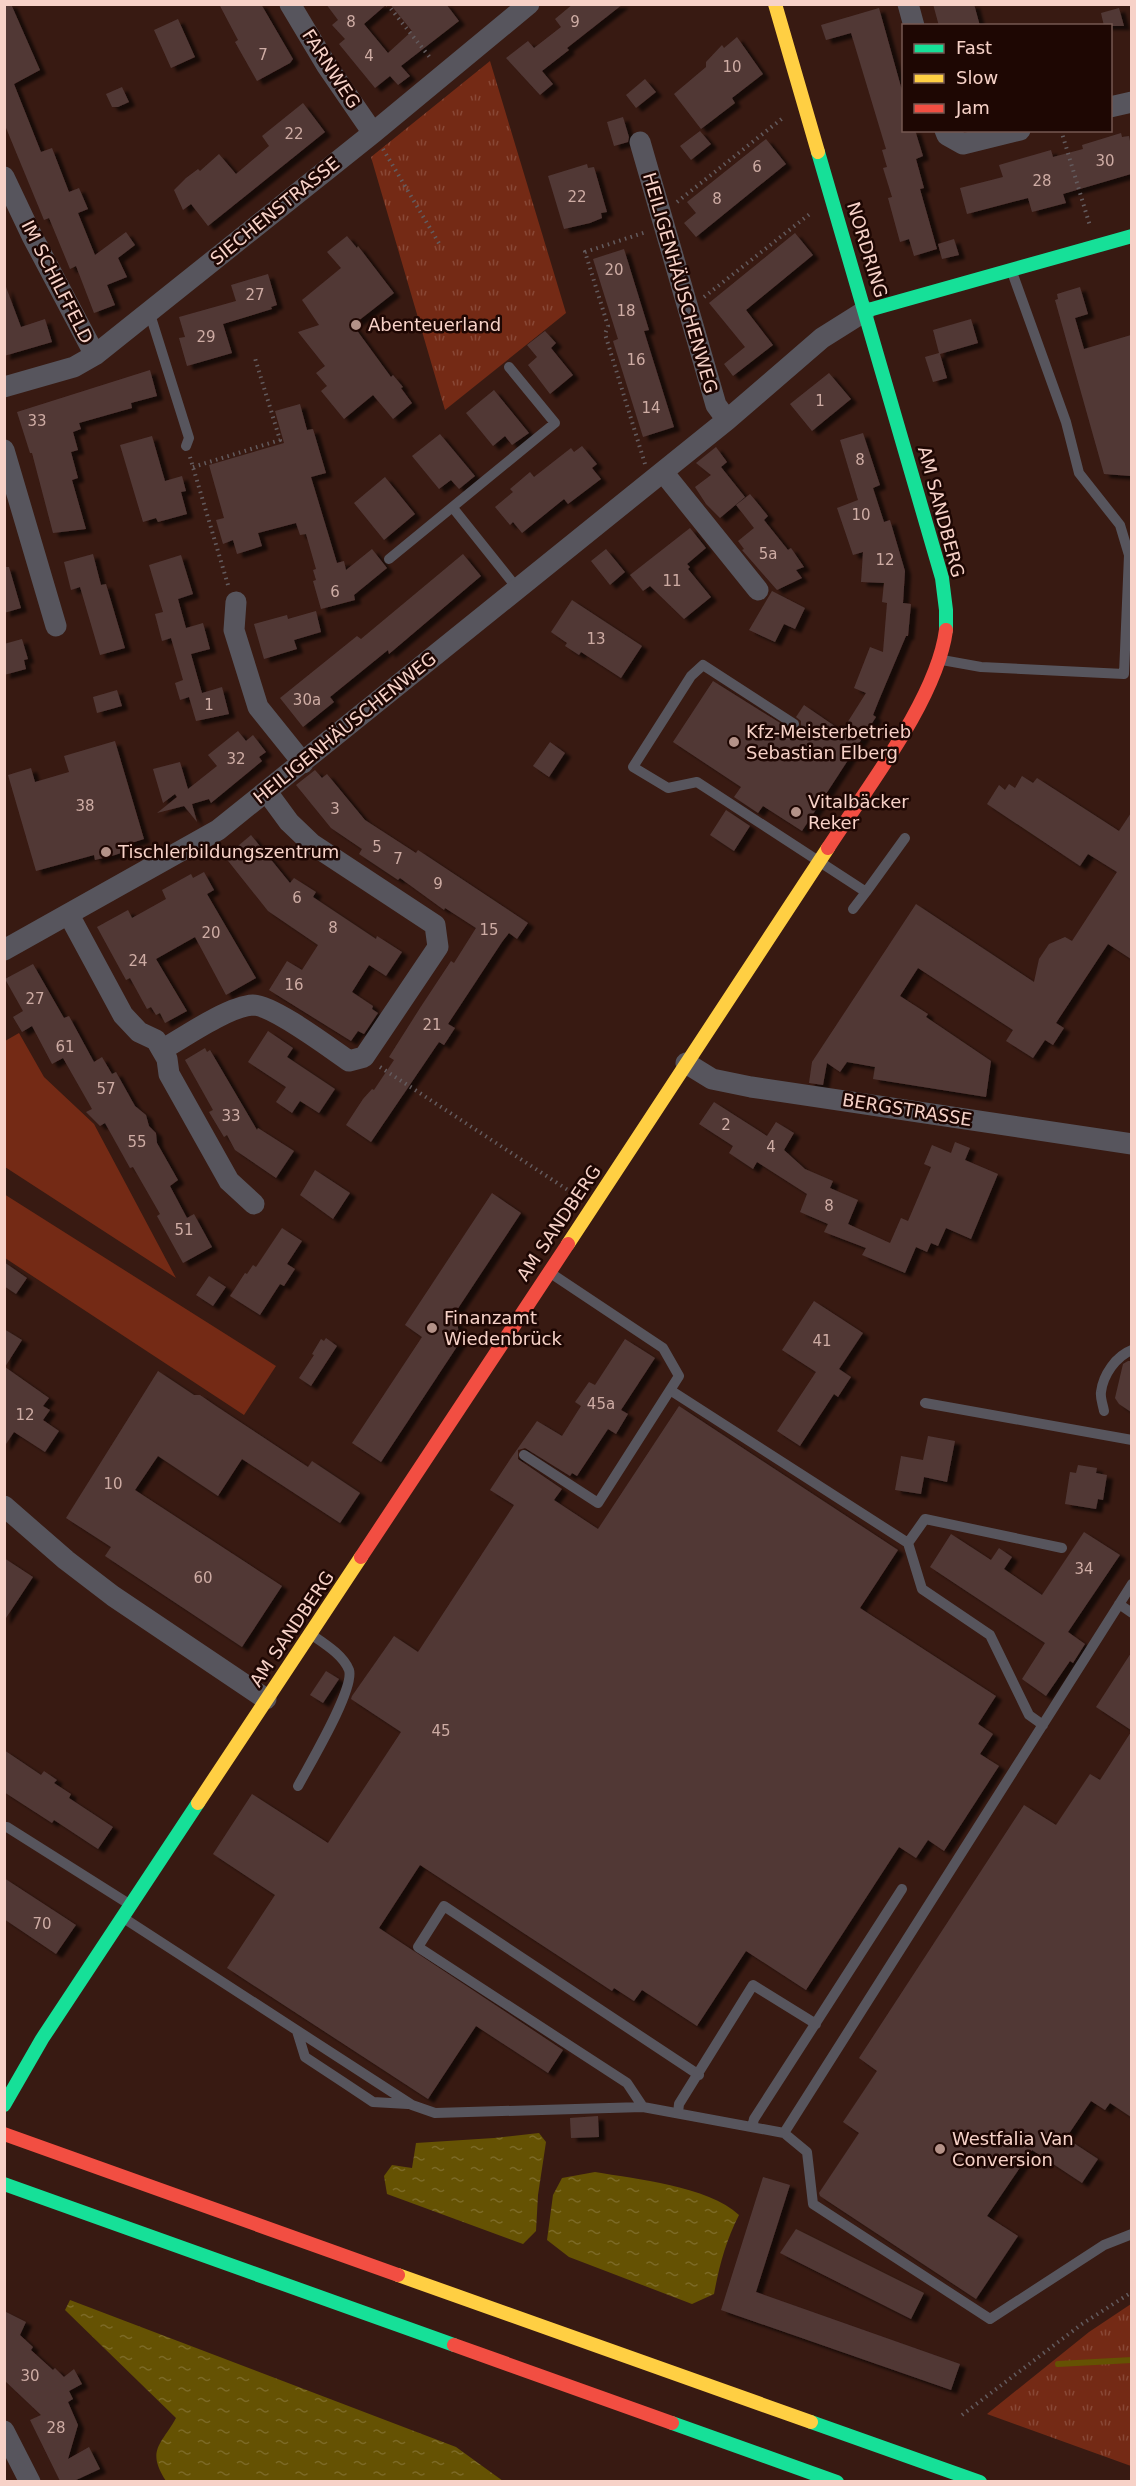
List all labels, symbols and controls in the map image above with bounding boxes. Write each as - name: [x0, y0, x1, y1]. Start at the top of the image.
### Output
- house number: 8: [346, 13, 356, 31]
- house number: 9: [570, 13, 580, 31]
- legend: [902, 24, 1112, 132]
- street label: FARNWEG: [298, 25, 365, 112]
- text: Fast: [956, 37, 992, 58]
- house number: 7: [258, 46, 268, 64]
- house number: 4: [364, 47, 374, 65]
- house number: 10: [722, 58, 742, 76]
- text: Slow: [956, 67, 998, 88]
- text: Jam: [955, 97, 990, 118]
- house number: 22: [284, 125, 304, 143]
- street label: SIECHENSTRASSE: [206, 152, 343, 269]
- house number: 30: [1095, 152, 1115, 170]
- house number: 6: [752, 158, 762, 176]
- street label: HEILIGENHÄUSCHENWEG: [639, 170, 722, 396]
- house number: 28: [1032, 172, 1052, 190]
- house number: 22: [567, 188, 587, 206]
- house number: 8: [712, 190, 722, 208]
- street label: NORDRING: [843, 199, 892, 300]
- street label: IM SCHILFFELD: [17, 217, 98, 347]
- house number: 20: [604, 261, 624, 279]
- house number: 27: [245, 286, 265, 304]
- house number: 18: [616, 302, 636, 320]
- place label: Abenteuerland: [368, 314, 501, 335]
- marker: Abenteuerland: [349, 318, 363, 332]
- house number: 29: [196, 328, 216, 346]
- house number: 16: [626, 351, 646, 369]
- house number: 1: [815, 392, 825, 410]
- house number: 14: [641, 399, 661, 417]
- house number: 33: [27, 412, 47, 430]
- street label: AM SANDBERG: [914, 444, 969, 580]
- house number: 8: [855, 451, 865, 469]
- house number: 10: [851, 506, 871, 524]
- house number: 5a: [759, 545, 777, 563]
- house number: 12: [875, 551, 895, 569]
- house number: 11: [662, 572, 682, 590]
- house number: 6: [330, 583, 340, 601]
- house number: 13: [586, 630, 606, 648]
- street label: HEILIGENHÄUSCHENWEG: [249, 647, 440, 808]
- house number: 30a: [293, 691, 321, 709]
- house number: 1: [204, 696, 214, 714]
- place label: Kfz-Meisterbetrieb Sebastian Elberg: [746, 721, 911, 763]
- marker: Kfz-Meisterbetrieb Sebastian Elberg: [727, 735, 741, 749]
- house number: 32: [226, 750, 246, 768]
- place label: Vitalbäcker Reker: [808, 791, 909, 833]
- house number: 38: [75, 797, 95, 815]
- house number: 3: [330, 800, 340, 818]
- marker: Vitalbäcker Reker: [789, 805, 803, 819]
- house number: 5: [372, 838, 382, 856]
- place label: Tischlerbildungszentrum: [117, 841, 339, 862]
- marker: Tischlerbildungszentrum: [99, 845, 113, 859]
- house number: 7: [393, 850, 403, 868]
- house number: 9: [433, 875, 443, 893]
- house number: 6: [292, 889, 302, 907]
- house number: 8: [328, 919, 338, 937]
- house number: 15: [479, 921, 499, 939]
- house number: 20: [201, 924, 221, 942]
- house number: 24: [128, 952, 148, 970]
- house number: 16: [284, 976, 304, 994]
- house number: 27: [25, 990, 45, 1008]
- house number: 21: [422, 1016, 442, 1034]
- house number: 61: [55, 1038, 75, 1056]
- house number: 57: [96, 1080, 116, 1098]
- street label: BERGSTRASSE: [841, 1089, 973, 1130]
- house number: 33: [221, 1107, 241, 1125]
- house number: 2: [721, 1116, 731, 1134]
- house number: 55: [127, 1133, 147, 1151]
- house number: 4: [766, 1138, 776, 1156]
- street label: AM SANDBERG: [512, 1161, 605, 1285]
- house number: 8: [824, 1197, 834, 1215]
- house number: 51: [174, 1221, 194, 1239]
- place label: Finanzamt Wiedenbrück: [444, 1307, 563, 1349]
- marker: Finanzamt Wiedenbrück: [425, 1321, 439, 1335]
- house number: 41: [812, 1332, 832, 1350]
- house number: 45a: [587, 1395, 615, 1413]
- house number: 12: [15, 1406, 35, 1424]
- house number: 10: [103, 1475, 123, 1493]
- house number: 34: [1074, 1560, 1094, 1578]
- street label: AM SANDBERG: [245, 1567, 338, 1691]
- house number: 60: [193, 1569, 213, 1587]
- house number: 45: [431, 1722, 451, 1740]
- house number: 70: [32, 1915, 52, 1933]
- place label: Westfalia Van Conversion: [952, 2128, 1074, 2170]
- marker: Westfalia Van Conversion: [933, 2142, 947, 2156]
- house number: 30: [20, 2367, 40, 2385]
- house number: 28: [46, 2419, 66, 2437]

